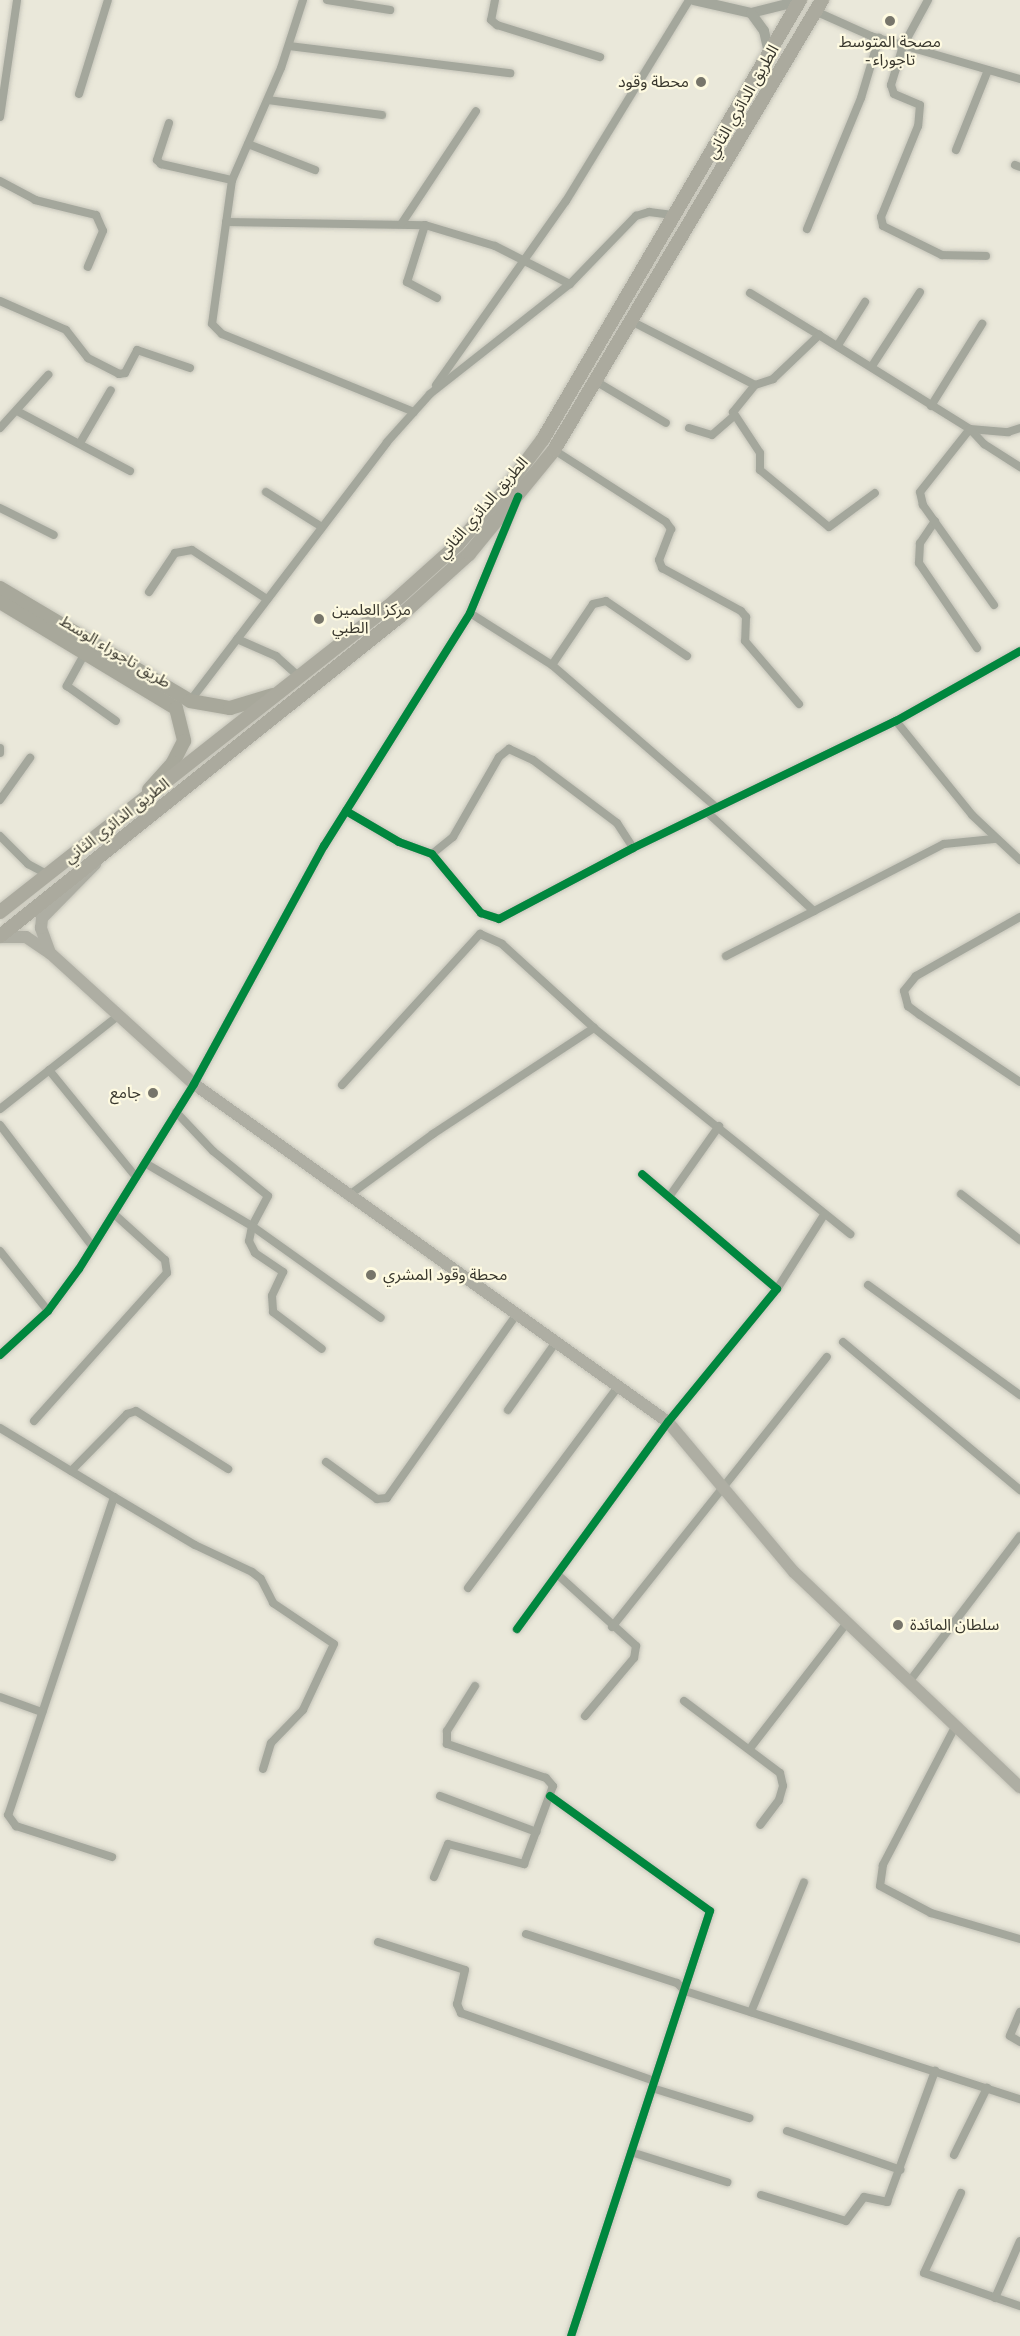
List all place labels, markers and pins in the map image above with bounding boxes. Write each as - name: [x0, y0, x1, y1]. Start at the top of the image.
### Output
- marker: مصحة المتوسط - تاجوراء: [881, 12, 899, 30]
- place label: مصحة المتوسط - تاجوراء: [839, 32, 941, 70]
- place label: محطة وقود: [618, 72, 689, 92]
- marker: محطة وقود: [694, 75, 708, 89]
- place label: مركز العلمين الطبي: [332, 600, 411, 638]
- marker: مركز العلمين الطبي: [310, 610, 328, 628]
- place label: جامع: [110, 1083, 141, 1103]
- marker: جامع: [146, 1086, 160, 1100]
- place label: محطة وقود المشري: [383, 1265, 507, 1285]
- marker: محطة وقود المشري: [364, 1268, 378, 1282]
- place label: سلطان المائدة: [910, 1615, 999, 1635]
- marker: سلطان المائدة: [891, 1618, 905, 1632]

